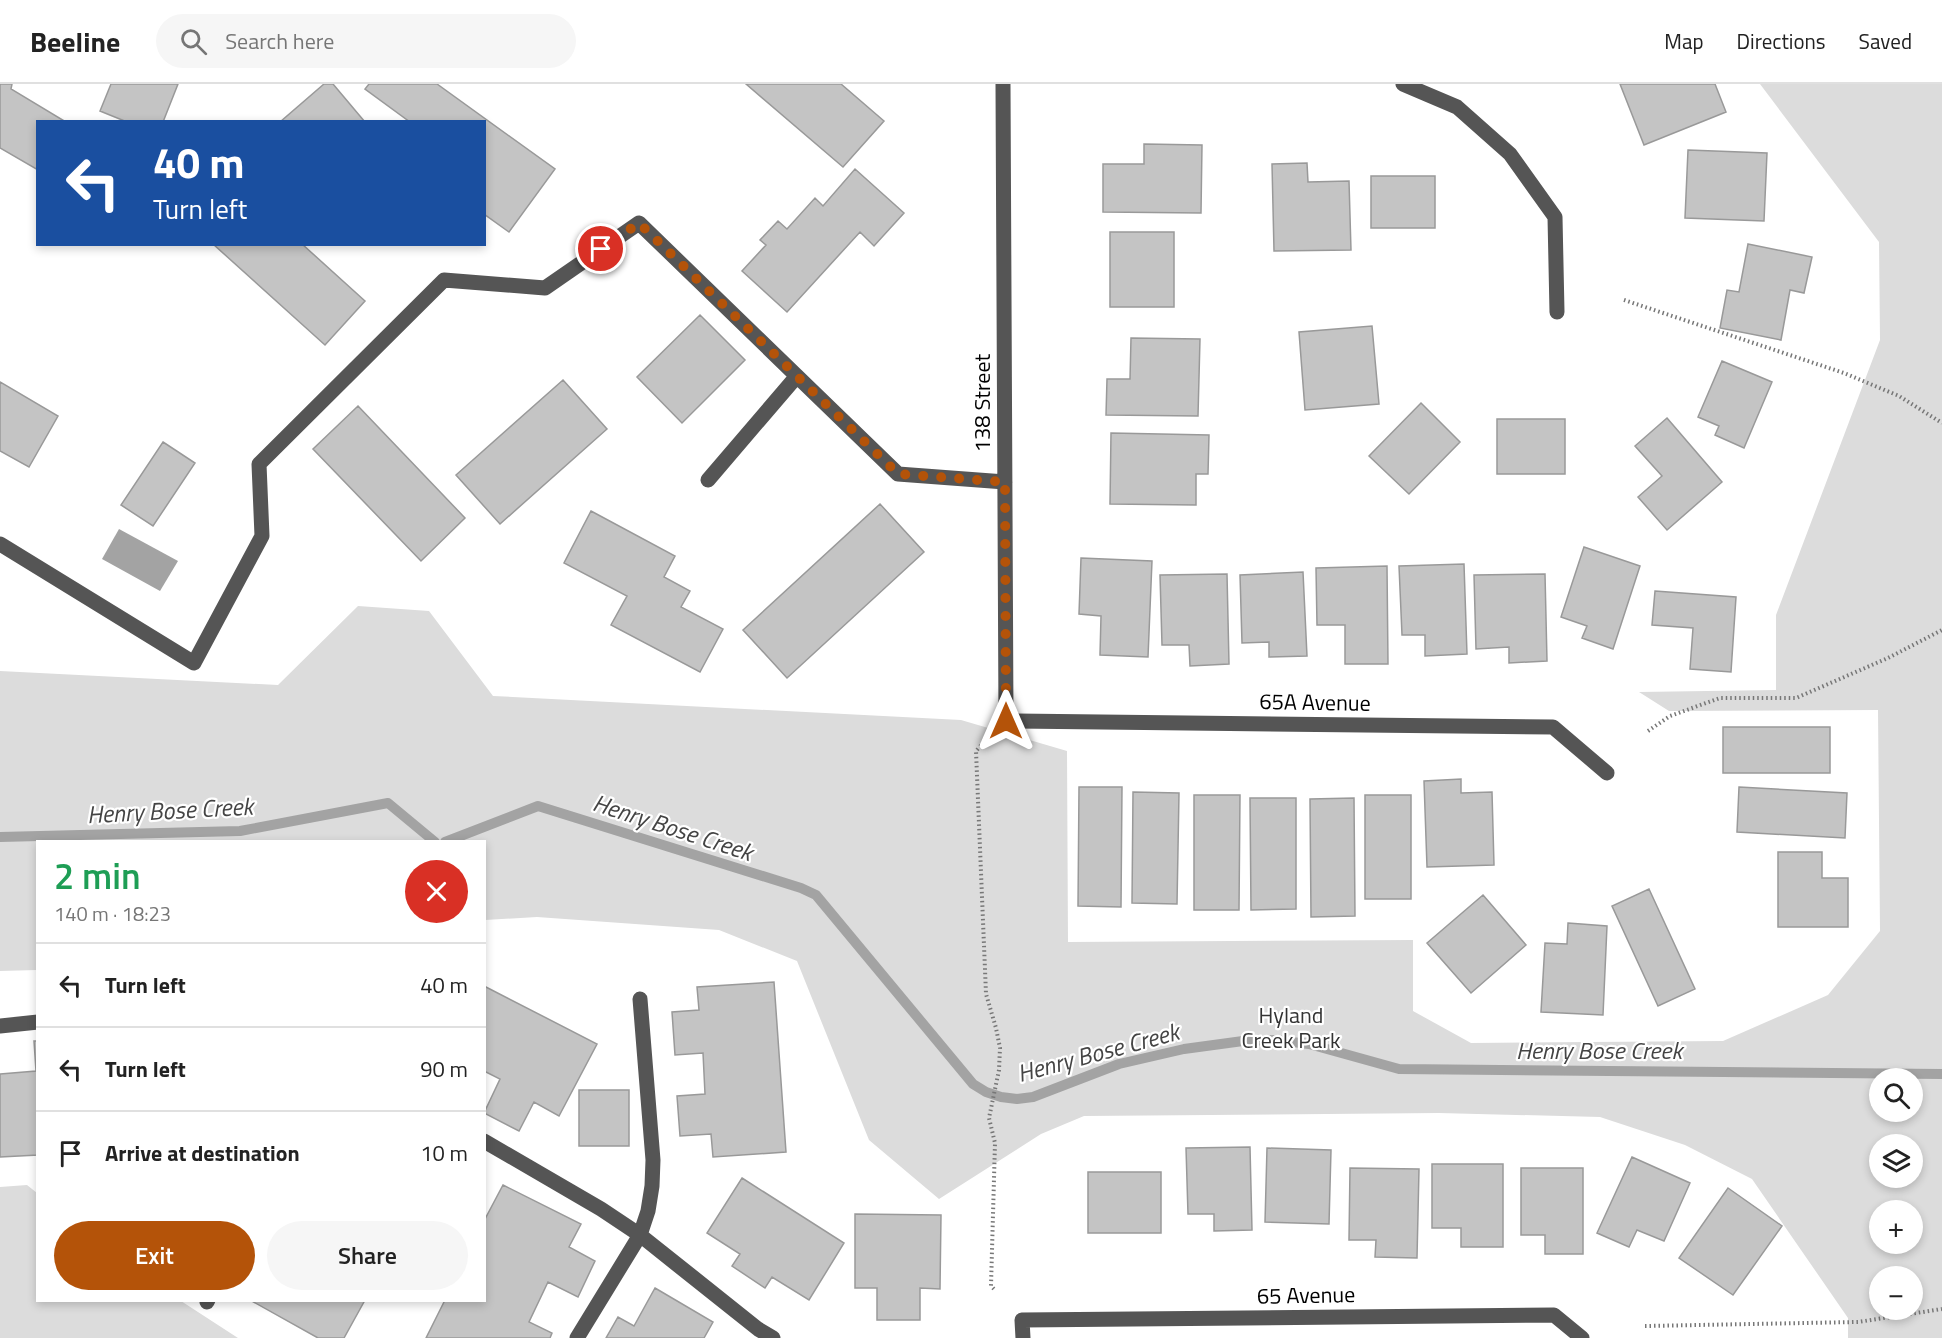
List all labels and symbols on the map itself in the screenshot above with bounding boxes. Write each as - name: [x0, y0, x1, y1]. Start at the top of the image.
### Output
- pin: [575, 223, 626, 274]
- street label: 138 Street: [965, 353, 999, 452]
- street label: 65A Avenue: [1259, 684, 1371, 720]
- position arrow: [974, 689, 1038, 753]
- water label: Henry Bose Creek: [588, 784, 761, 871]
- water label: Henry Bose Creek: [86, 788, 257, 832]
- park label: Hyland Creek Park: [1242, 998, 1341, 1057]
- water label: Henry Bose Creek: [1013, 1012, 1186, 1091]
- water label: Henry Bose Creek: [1516, 1032, 1685, 1068]
- street label: 65 Avenue: [1257, 1277, 1355, 1313]

